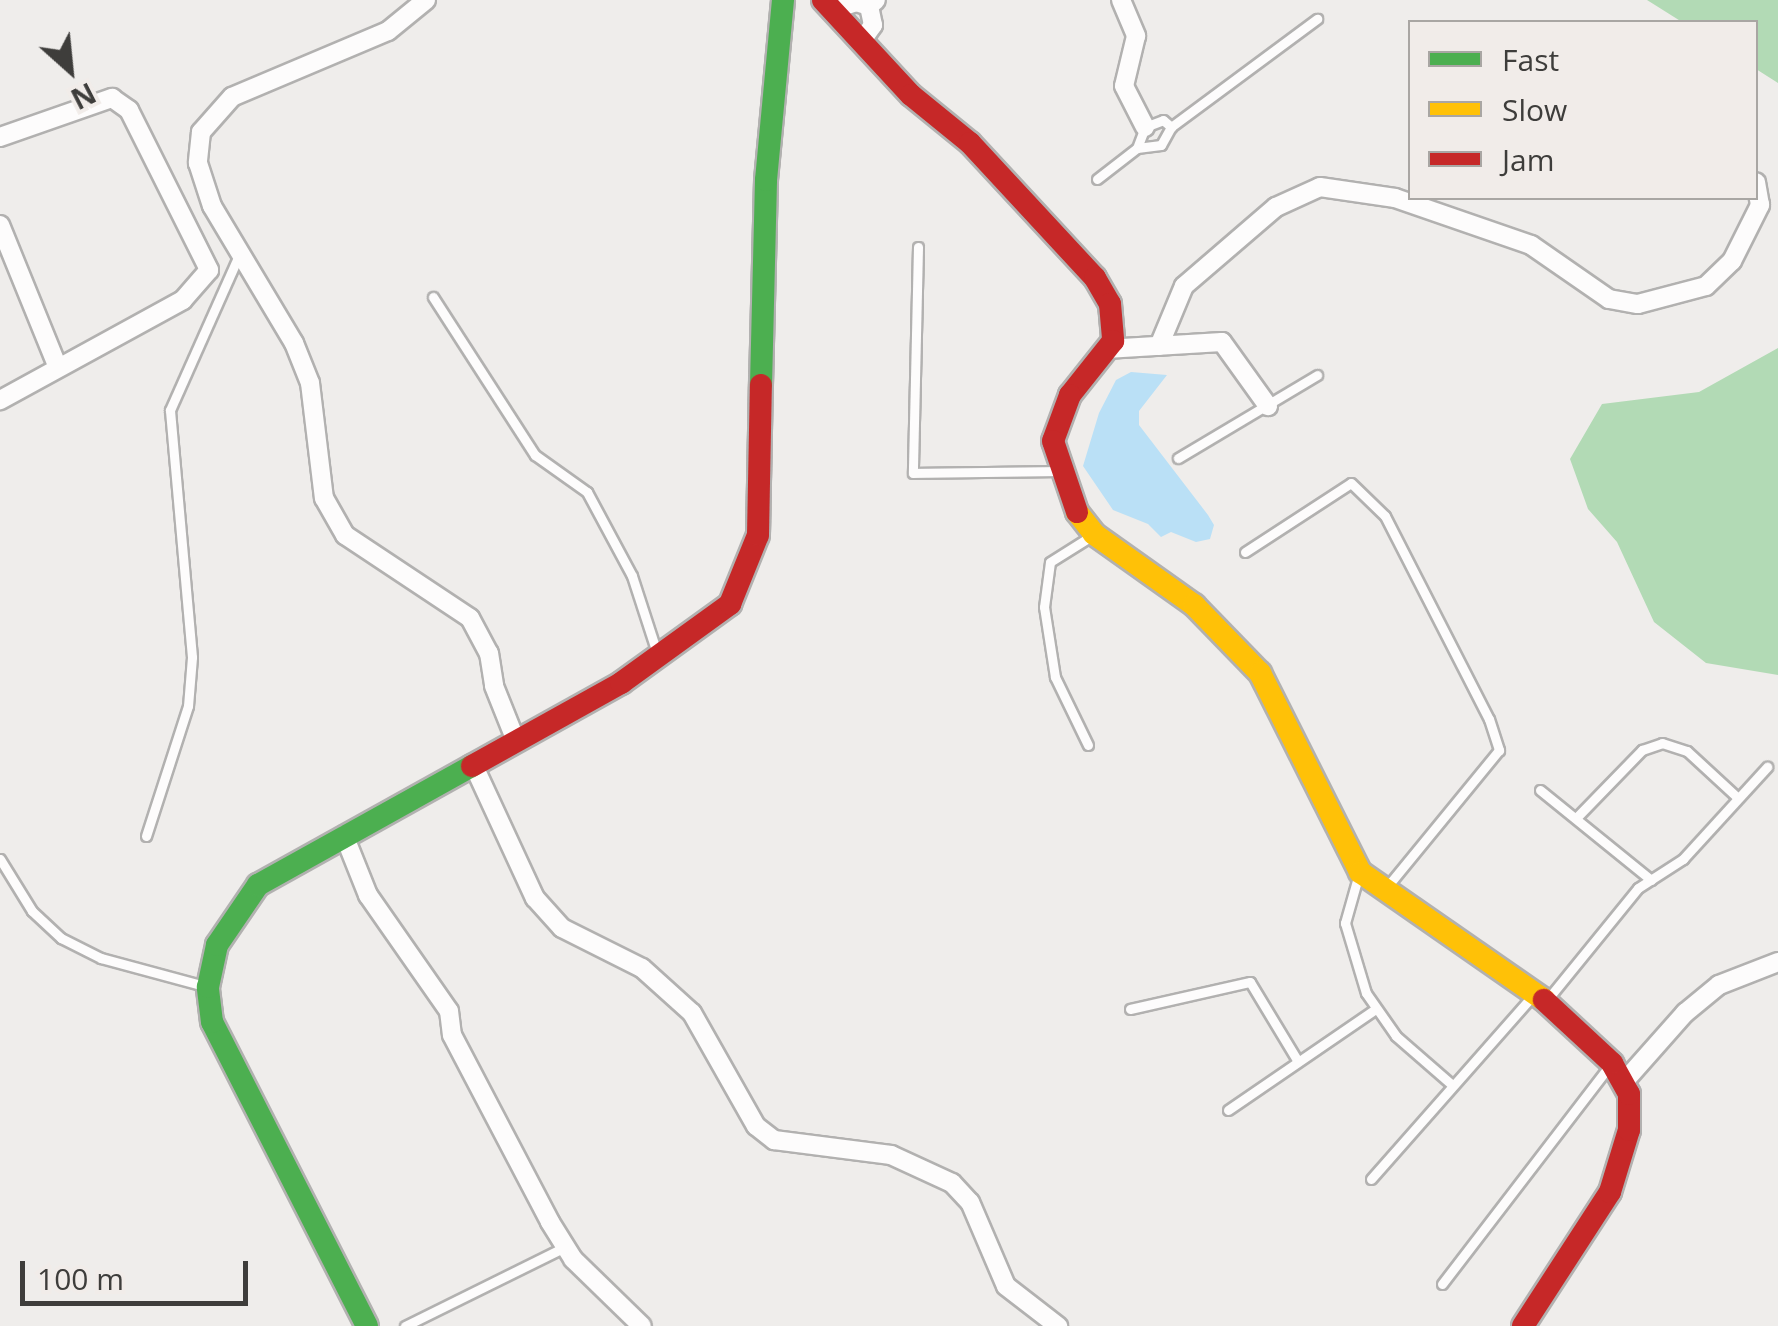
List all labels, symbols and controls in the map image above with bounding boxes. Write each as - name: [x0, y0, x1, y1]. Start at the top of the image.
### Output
- north arrow: [20, 20, 120, 120]
- legend: [1408, 20, 1758, 200]
- text: Fast: [1502, 39, 1559, 80]
- text: N: [65, 75, 102, 119]
- text: Slow: [1502, 89, 1567, 130]
- text: Jam: [1502, 139, 1555, 180]
- scale bar: [25, 1241, 252, 1303]
- text: 100 m: [37, 1258, 124, 1299]

